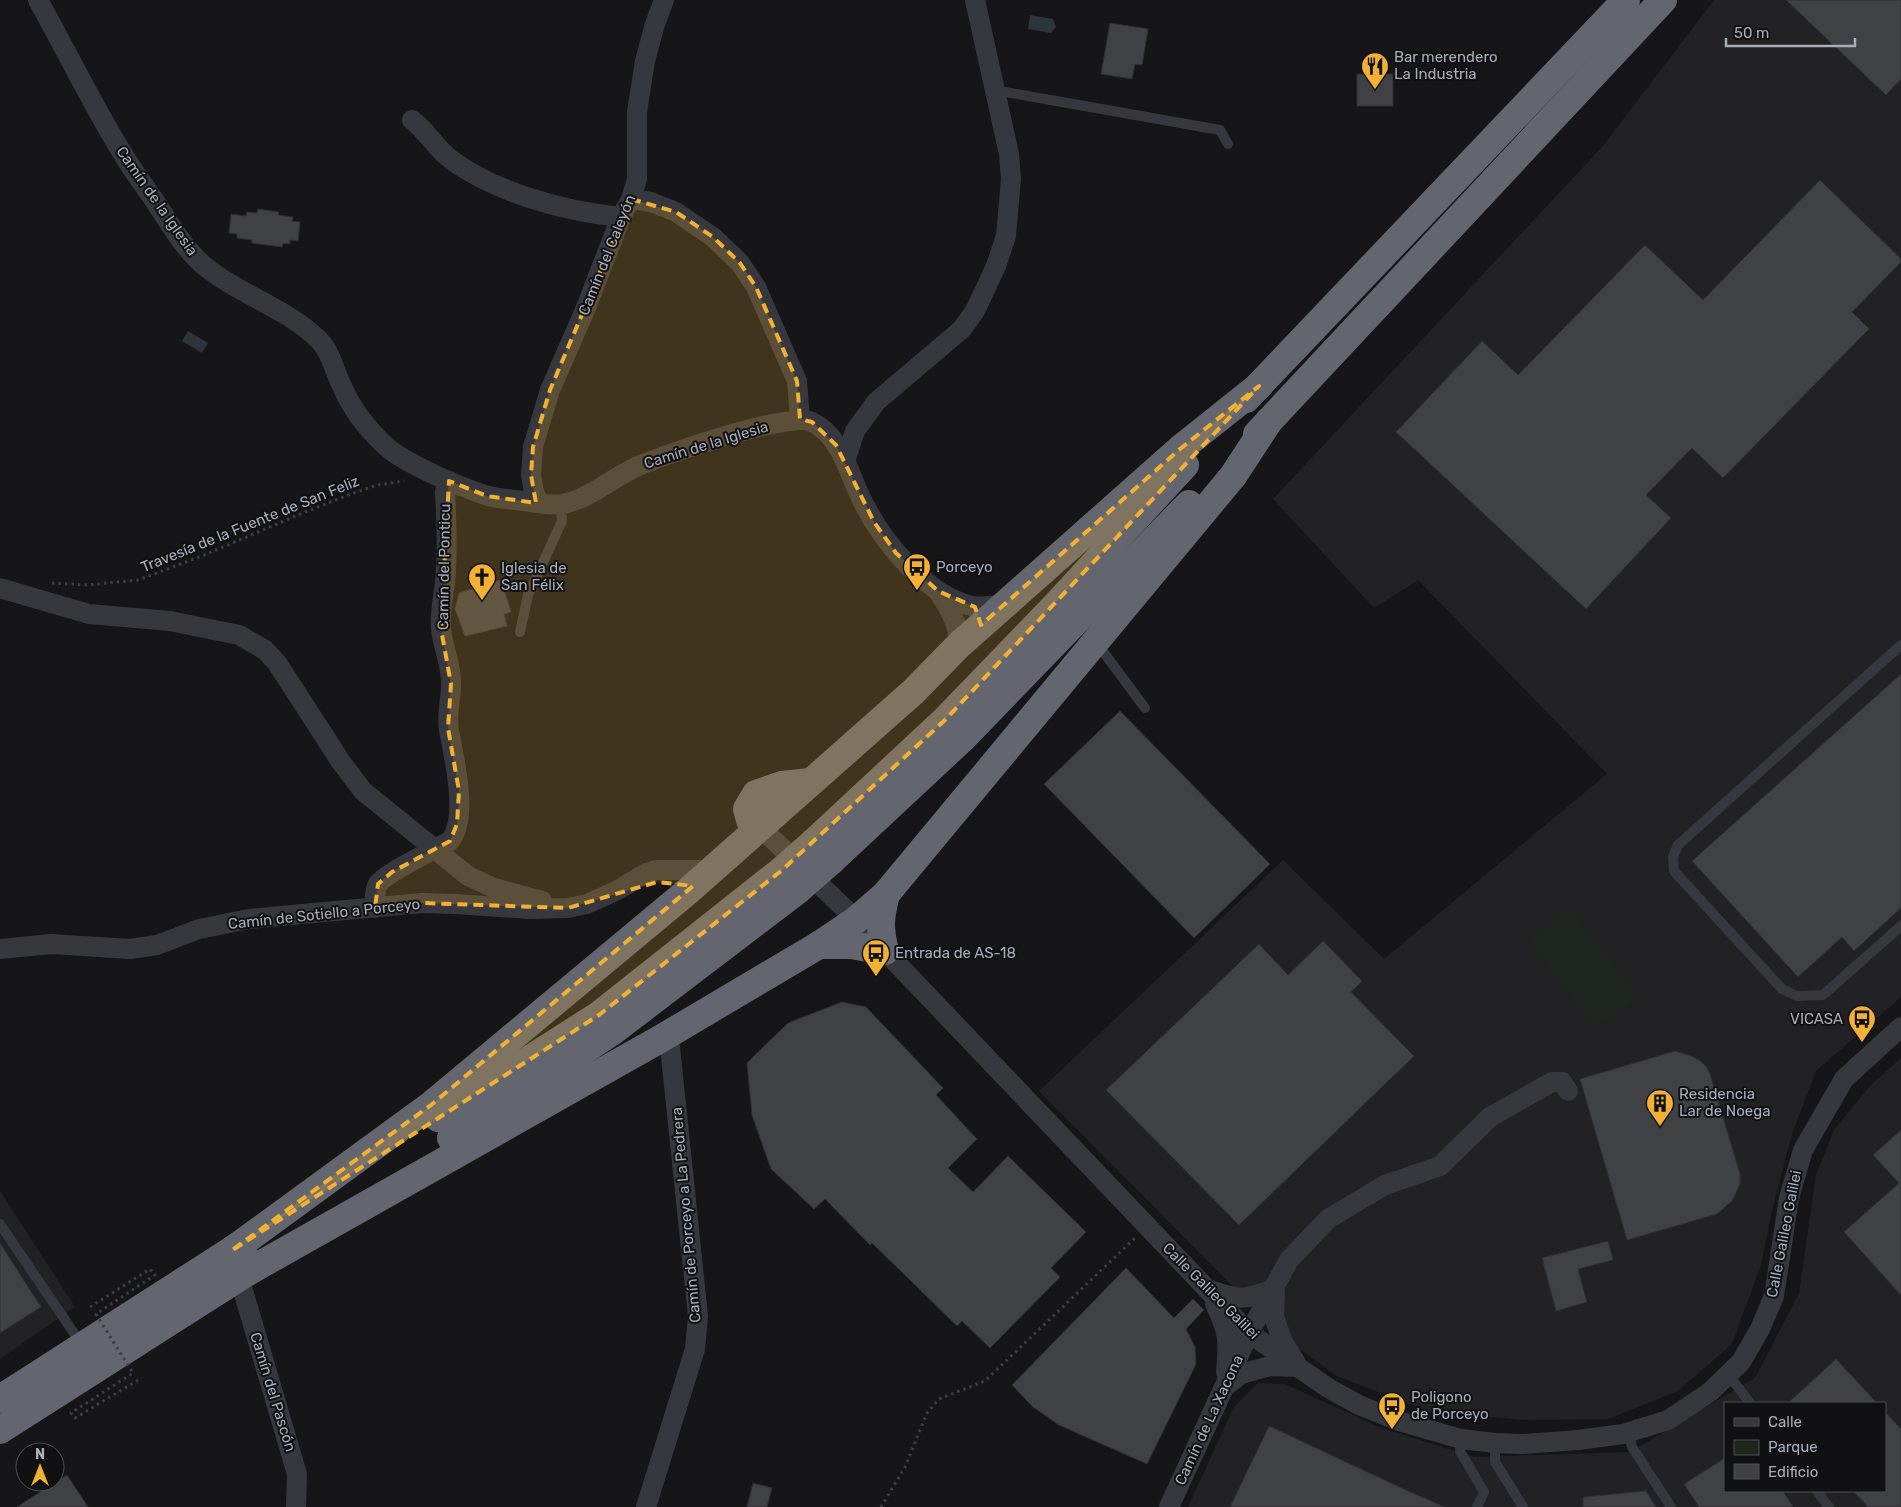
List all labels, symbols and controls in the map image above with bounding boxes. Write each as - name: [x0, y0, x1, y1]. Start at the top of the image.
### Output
- scale bar: [1726, 15, 1855, 47]
- text: 50 m: [1734, 24, 1769, 42]
- place label: Bar merendero La Industria: [1394, 48, 1498, 83]
- restaurant icon: Bar merendero La Industria: [1360, 51, 1390, 90]
- street label: Camín de la Iglesia: [113, 143, 201, 259]
- street label: Camín del Caleyón: [575, 192, 639, 318]
- street label: Camín de la Iglesia: [642, 417, 770, 473]
- street label: Travesía de la Fuente de San Feliz: [138, 472, 362, 576]
- street label: Camín del Ponticu: [434, 504, 454, 630]
- bus stop icon: Porceyo: [902, 552, 932, 591]
- place label: Porceyo: [936, 558, 993, 576]
- place label: Iglesia de San Félix: [501, 559, 567, 594]
- church icon: Iglesia de San Félix: [467, 562, 497, 601]
- street label: Camín de Sotiello a Porceyo: [227, 895, 421, 933]
- bus stop icon: Entrada de AS-18: [861, 938, 891, 977]
- place label: Entrada de AS-18: [895, 944, 1016, 962]
- bus stop icon: VICASA: [1847, 1004, 1877, 1043]
- place label: VICASA: [1790, 1010, 1843, 1028]
- place label: Residencia Lar de Noega: [1679, 1085, 1770, 1120]
- building icon: Residencia Lar de Noega: [1645, 1088, 1675, 1127]
- street label: Camín de Porceyo a La Pedrera: [668, 1106, 704, 1324]
- street label: Calle Galileo Galilei: [1763, 1169, 1805, 1299]
- street label: Calle Galileo Galilei: [1159, 1239, 1263, 1343]
- street label: Camín del Pascón: [246, 1330, 300, 1454]
- street label: Camín de La Xacona: [1171, 1352, 1247, 1488]
- place label: Poligono de Porceyo: [1411, 1388, 1489, 1423]
- bus stop icon: Poligono de Porceyo: [1377, 1391, 1407, 1430]
- legend: [1724, 1402, 1886, 1492]
- text: Calle: [1768, 1413, 1802, 1431]
- text: Parque: [1768, 1438, 1818, 1456]
- north arrow: [15, 1442, 65, 1492]
- text: N: [35, 1446, 45, 1463]
- text: Edificio: [1768, 1463, 1818, 1481]

